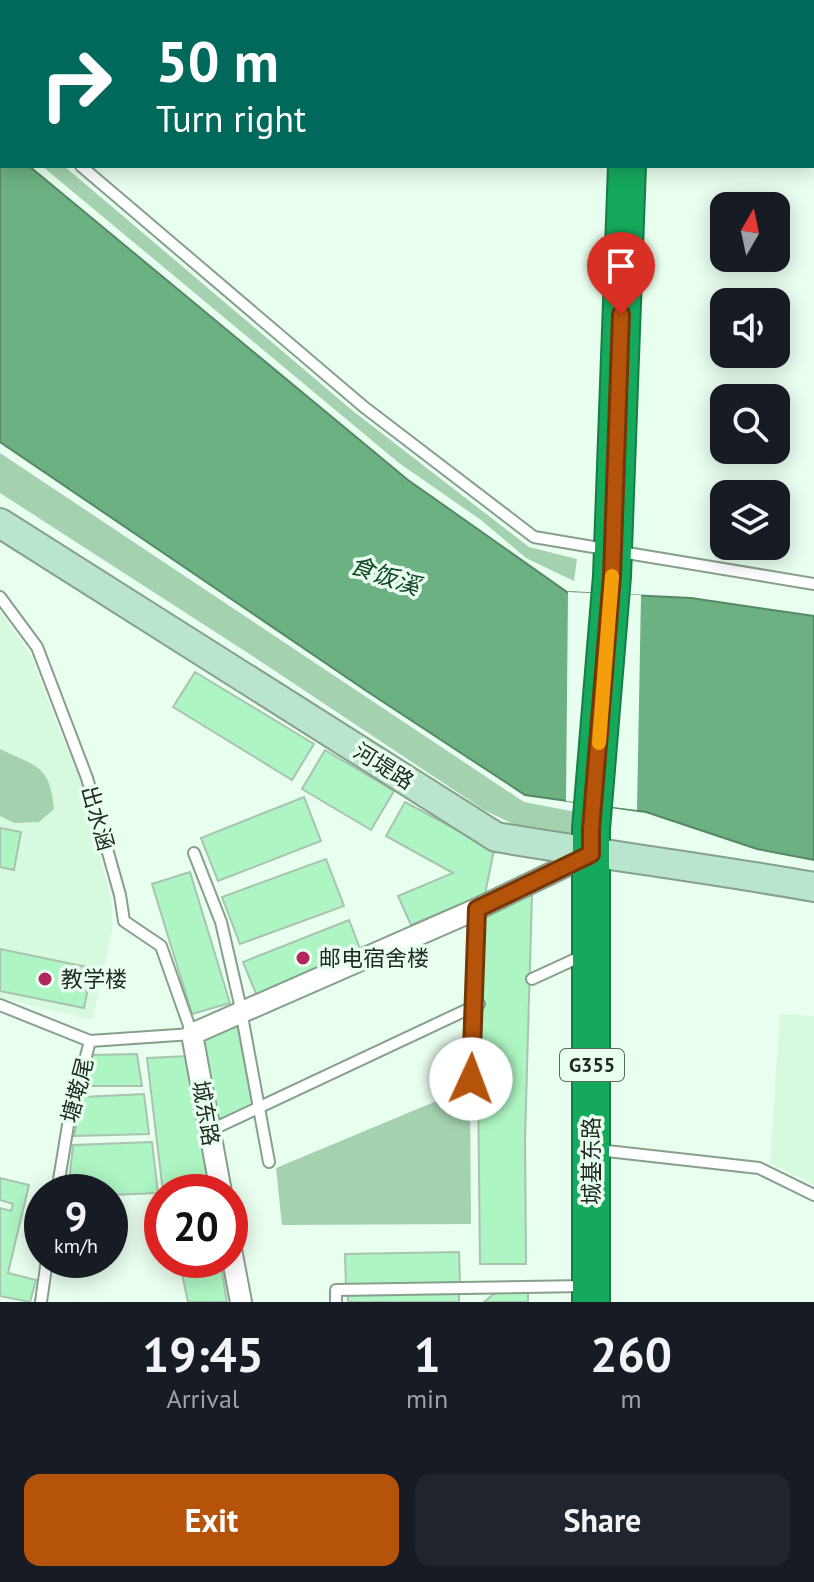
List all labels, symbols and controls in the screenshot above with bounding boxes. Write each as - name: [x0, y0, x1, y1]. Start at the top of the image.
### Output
- text: 50 m: [156, 25, 279, 97]
- icon: right: [24, 32, 128, 136]
- text: Turn right: [156, 95, 306, 142]
- north arrow: [710, 192, 790, 272]
- map controls: [710, 192, 790, 560]
- pin: [587, 232, 655, 314]
- icon: arrive: [599, 244, 643, 288]
- button: sound: [710, 288, 790, 368]
- button: search: [710, 384, 790, 464]
- button: layers: [710, 480, 790, 560]
- water label: 食饭溪: [346, 549, 427, 603]
- street label: 河堤路: [349, 737, 419, 795]
- street label: 出水涵: [75, 782, 121, 854]
- place label: 邮电宿舍楼: [319, 944, 429, 972]
- marker: 邮电宿舍楼: [294, 949, 312, 967]
- place label: 教学楼: [61, 965, 127, 993]
- marker: 教学楼: [36, 970, 54, 988]
- position arrow: [429, 1037, 513, 1121]
- road number: G355: [560, 1049, 624, 1081]
- street label: 塘墘尾: [55, 1054, 99, 1126]
- street label: 城东路: [186, 1078, 226, 1148]
- street label: 城基东路: [577, 1117, 605, 1205]
- speed limit sign: 20: [144, 1174, 248, 1278]
- text: 9: [65, 1190, 87, 1242]
- text: km/h: [54, 1233, 98, 1259]
- text: 19:45: [142, 1323, 264, 1385]
- text: 1: [413, 1323, 441, 1385]
- text: 260: [590, 1323, 672, 1385]
- text: Arrival: [167, 1382, 239, 1415]
- text: min: [406, 1382, 448, 1415]
- text: m: [621, 1382, 642, 1415]
- button: Exit: [24, 1474, 399, 1566]
- button: Share: [415, 1474, 790, 1566]

